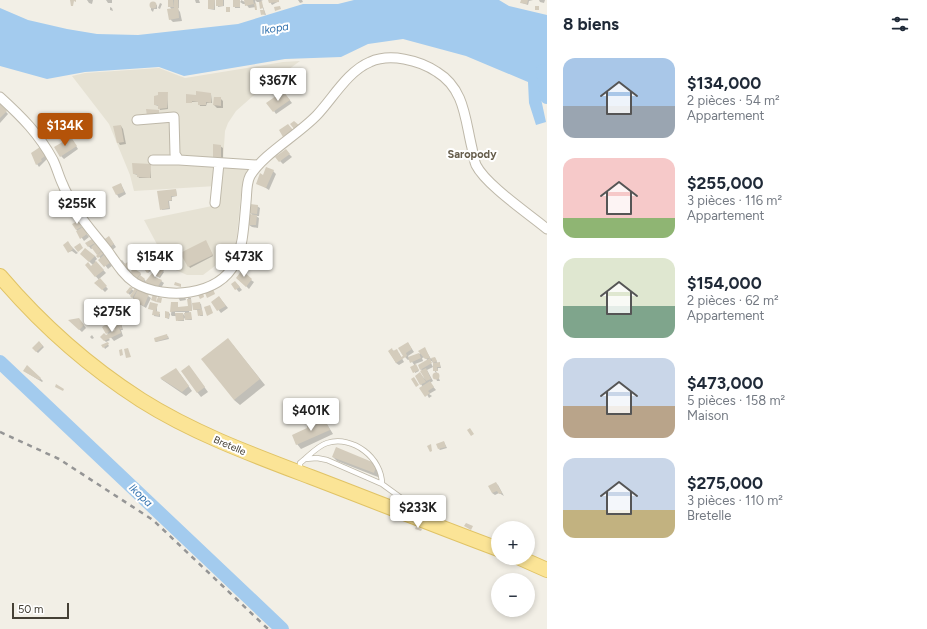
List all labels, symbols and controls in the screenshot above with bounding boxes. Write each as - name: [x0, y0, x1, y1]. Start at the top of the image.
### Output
- icon: filters: [889, 13, 911, 35]
- text: 8 biens: [563, 14, 619, 34]
- water label: Ikopa: [260, 20, 290, 37]
- pin: $367K: [250, 68, 306, 102]
- text: $367K: [259, 73, 297, 88]
- text: $134,000: [687, 73, 761, 93]
- icon: home: [595, 74, 643, 122]
- text: 2 pièces · 54 m²: [687, 93, 780, 108]
- text: Appartement: [687, 108, 765, 123]
- pin: $134K: [37, 113, 93, 147]
- text: $134K: [47, 118, 83, 133]
- district label: Saropody: [448, 148, 497, 161]
- text: $255,000: [687, 173, 763, 193]
- icon: home: [595, 174, 643, 222]
- pin: $255K: [49, 191, 105, 225]
- text: 3 pièces · 116 m²: [687, 193, 782, 208]
- text: $255K: [58, 196, 96, 211]
- text: Appartement: [687, 208, 765, 223]
- pin: $154K: [127, 244, 183, 278]
- pin: $473K: [216, 244, 272, 278]
- text: $154K: [136, 249, 174, 264]
- text: $473K: [225, 249, 263, 264]
- text: $154,000: [687, 273, 762, 293]
- icon: home: [595, 274, 643, 322]
- text: 2 pièces · 62 m²: [687, 293, 779, 308]
- pin: $275K: [84, 299, 140, 333]
- text: $275K: [93, 304, 131, 319]
- text: Appartement: [687, 308, 765, 323]
- text: $473,000: [687, 373, 764, 393]
- icon: home: [595, 374, 643, 422]
- text: 5 pièces · 158 m²: [687, 393, 785, 408]
- pin: $401K: [283, 398, 339, 432]
- text: $401K: [292, 403, 330, 418]
- text: Maison: [687, 408, 729, 423]
- street label: Bretelle: [212, 433, 248, 458]
- text: $275,000: [687, 473, 763, 493]
- icon: home: [595, 474, 643, 522]
- water label: Ikopa: [126, 481, 156, 510]
- text: 3 pièces · 110 m²: [687, 493, 783, 508]
- pin: $233K: [390, 495, 446, 529]
- text: $233K: [399, 500, 437, 515]
- text: Bretelle: [687, 508, 731, 523]
- map controls: [491, 521, 535, 617]
- button: +: [491, 521, 535, 565]
- button: −: [491, 573, 535, 617]
- scale bar: [12, 601, 69, 620]
- text: 50 m: [18, 603, 43, 616]

